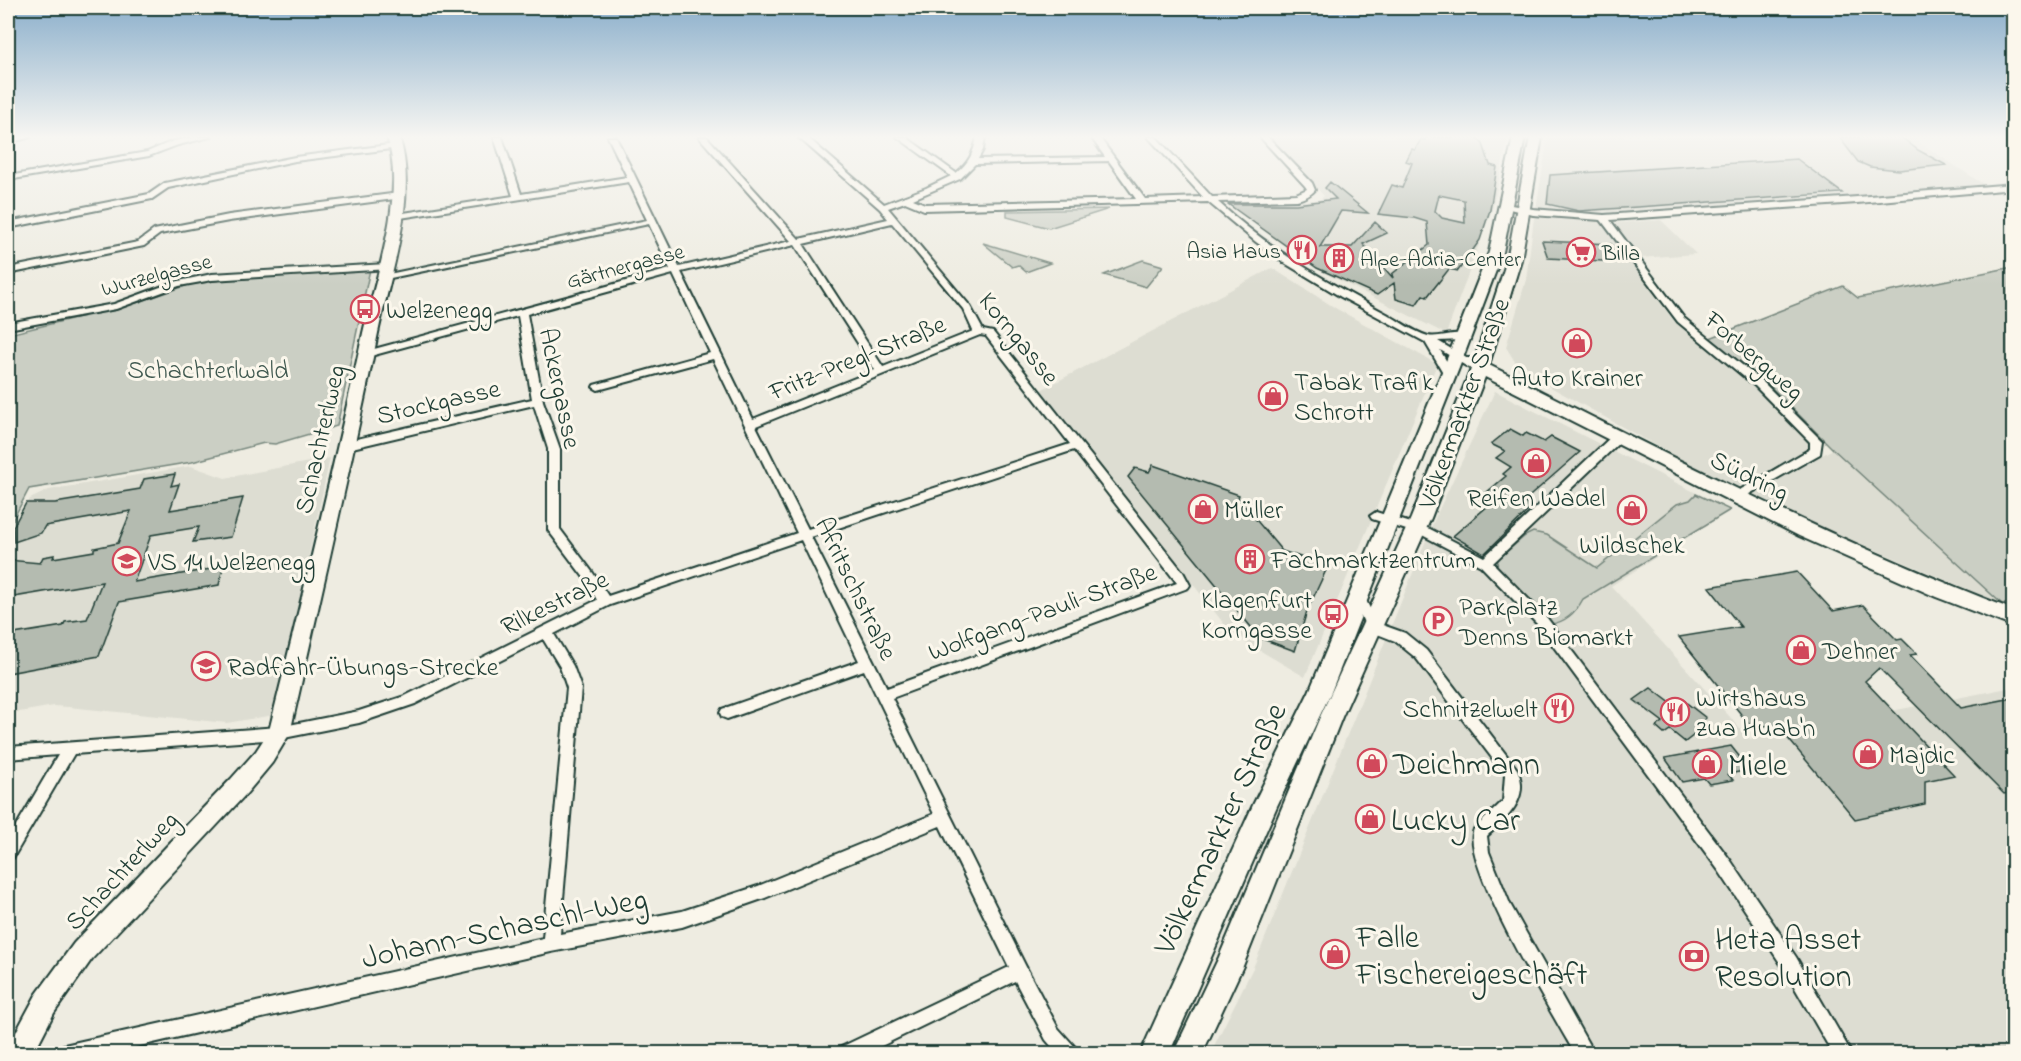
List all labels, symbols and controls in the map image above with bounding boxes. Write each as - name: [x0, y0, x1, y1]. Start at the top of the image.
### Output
- restaurant icon: Asia Haus: [1286, 234, 1318, 266]
- supermarket icon: Billa: [1565, 236, 1597, 268]
- street label: Gärtnergasse: [563, 237, 689, 300]
- place label: Asia Haus: [1187, 237, 1281, 269]
- place label: Billa: [1601, 239, 1640, 271]
- building icon: Alpe-Adria-Center: [1323, 242, 1355, 274]
- place label: Alpe-Adria-Center: [1360, 245, 1521, 277]
- street label: Wurzelgasse: [98, 247, 216, 308]
- street label: Korngasse: [968, 285, 1068, 395]
- bus stop icon: Welzenegg: [349, 293, 381, 325]
- place label: Welzenegg: [386, 293, 493, 331]
- street label: Völkermarkter Straße: [1410, 293, 1522, 516]
- street label: Forbergweg: [1694, 302, 1811, 412]
- street label: Fritz-Pregl-Straße: [763, 307, 953, 413]
- street label: Ackergasse: [527, 325, 589, 453]
- shop icon: Auto Krainer: [1561, 327, 1593, 359]
- park label: Schachterlwald: [127, 353, 289, 391]
- street label: Schachterlweg: [286, 361, 358, 518]
- place label: Auto Krainer: [1511, 361, 1644, 399]
- place label: Tabak Trafik Schrott: [1294, 365, 1434, 433]
- street label: Stockgasse: [373, 371, 505, 437]
- shop icon: Tabak Trafik Schrott: [1257, 380, 1289, 412]
- street label: Südring: [1703, 442, 1794, 513]
- shop icon: Reifen Wadel: [1520, 447, 1552, 479]
- place label: Reifen Wadel: [1467, 481, 1605, 519]
- shop icon: Müller: [1187, 493, 1219, 525]
- place label: Müller: [1224, 493, 1284, 531]
- shop icon: Wildschek: [1616, 494, 1648, 526]
- street label: Afritschstraße: [803, 511, 906, 668]
- place label: Wildschek: [1579, 528, 1685, 566]
- building icon: Fachmarktzentrum: [1234, 543, 1266, 575]
- place label: Fachmarktzentrum: [1270, 543, 1475, 581]
- school or university icon: VS 14 Welzenegg: [111, 545, 143, 577]
- place label: VS 14 Welzenegg: [147, 545, 315, 583]
- street label: Wolfgang-Pauli-Straße: [923, 555, 1163, 673]
- street label: Rilkestraße: [495, 562, 616, 647]
- place label: Klagenfurt Korngasse: [1201, 583, 1312, 651]
- place label: Parkplatz Denns Biomarkt: [1458, 590, 1633, 658]
- bus stop icon: Klagenfurt Korngasse: [1317, 598, 1349, 630]
- parking icon: Parkplatz Denns Biomarkt: [1422, 605, 1454, 637]
- shop icon: Dehner: [1785, 634, 1817, 666]
- place label: Dehner: [1821, 634, 1899, 672]
- school or university icon: Radfahr-Übungs-Strecke: [190, 650, 222, 682]
- place label: Radfahr-Übungs-Strecke: [227, 650, 499, 688]
- place label: Wirtshaus zua Huab'n: [1696, 681, 1815, 749]
- place label: Schnitzelwelt: [1402, 692, 1538, 730]
- restaurant icon: Schnitzelwelt: [1543, 692, 1575, 724]
- street label: Völkermarkter Straße: [1143, 695, 1301, 964]
- restaurant icon: Wirtshaus zua Huab'n: [1659, 696, 1691, 728]
- shop icon: Majdic: [1852, 738, 1884, 770]
- place label: Majdic: [1889, 738, 1955, 776]
- place label: Deichmann: [1392, 743, 1540, 790]
- place label: Miele: [1728, 744, 1788, 791]
- shop icon: Deichmann: [1356, 747, 1388, 779]
- shop icon: Miele: [1691, 748, 1723, 780]
- place label: Lucky Car: [1391, 799, 1520, 846]
- shop icon: Lucky Car: [1354, 803, 1386, 835]
- street label: Schachterlweg: [58, 804, 189, 940]
- street label: Johann-Schaschl-Weg: [357, 877, 652, 984]
- place label: Falle Fischereigeschäft: [1355, 916, 1588, 1000]
- place label: Heta Asset Resolution: [1715, 918, 1862, 1002]
- shop icon: Falle Fischereigeschäft: [1319, 938, 1351, 970]
- bank icon: Heta Asset Resolution: [1678, 940, 1710, 972]

